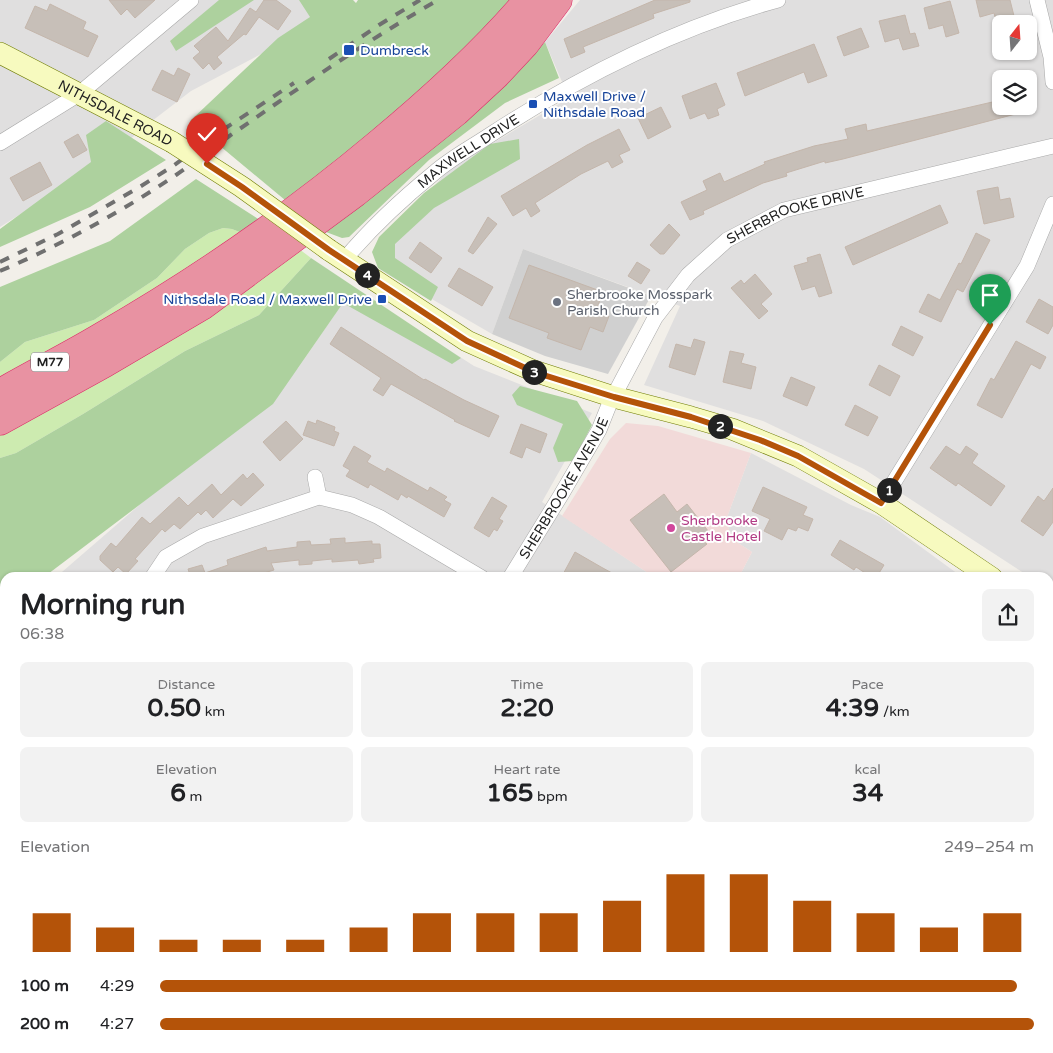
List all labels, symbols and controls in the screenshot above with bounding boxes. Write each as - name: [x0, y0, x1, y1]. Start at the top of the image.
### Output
- north arrow: [992, 15, 1038, 60]
- map controls: [992, 15, 1037, 115]
- place label: Dumbreck: [360, 42, 429, 59]
- marker: Dumbreck: [342, 43, 356, 57]
- button: layers: [992, 70, 1037, 115]
- street label: NITHSDALE ROAD: [55, 76, 176, 149]
- place label: Maxwell Drive / Nithsdale Road: [543, 88, 646, 121]
- marker: Maxwell Drive / Nithsdale Road: [527, 98, 539, 110]
- street label: MAXWELL DRIVE: [414, 110, 522, 192]
- pin: [186, 113, 228, 164]
- icon: check: [193, 120, 221, 148]
- street label: SHERBROOKE DRIVE: [724, 183, 866, 247]
- pin: 4: [354, 262, 380, 288]
- text: 4: [363, 267, 372, 284]
- pin: [969, 274, 1011, 325]
- icon: arrive: [976, 281, 1004, 309]
- place label: Sherbrooke Mosspark Parish Church: [567, 286, 713, 319]
- place label: Nithsdale Road / Maxwell Drive: [163, 291, 372, 308]
- marker: Nithsdale Road / Maxwell Drive: [376, 293, 388, 305]
- marker: Sherbrooke Mosspark Parish Church: [551, 296, 563, 308]
- road number: M77: [31, 352, 69, 372]
- pin: 3: [522, 360, 546, 384]
- text: 3: [530, 364, 539, 381]
- pin: 2: [708, 414, 732, 438]
- street label: SHERBROOKE AVENUE: [515, 415, 612, 562]
- text: 2: [716, 418, 725, 435]
- pin: 1: [876, 478, 902, 502]
- text: 1: [885, 482, 894, 499]
- place label: Sherbrooke Castle Hotel: [681, 512, 761, 545]
- marker: Sherbrooke Castle Hotel: [665, 522, 677, 534]
- text: Morning run: [20, 588, 185, 622]
- button: share: [982, 589, 1034, 641]
- text: 06:38: [20, 624, 64, 644]
- text: Distance: [158, 676, 215, 693]
- text: Time: [511, 676, 543, 693]
- text: Pace: [852, 676, 884, 693]
- text: 0.50: [147, 693, 201, 723]
- text: 2:20: [500, 693, 554, 723]
- text: 4:39: [826, 693, 879, 723]
- text: km: [201, 703, 225, 720]
- text: /km: [879, 703, 910, 720]
- text: Elevation: [156, 761, 217, 778]
- text: Heart rate: [494, 761, 560, 778]
- text: kcal: [854, 761, 881, 778]
- text: 6: [170, 778, 186, 808]
- text: 165: [486, 778, 533, 808]
- text: 34: [852, 778, 883, 808]
- text: m: [186, 788, 202, 805]
- text: bpm: [533, 788, 568, 805]
- text: Elevation: [20, 837, 90, 857]
- text: 249–254 m: [944, 837, 1034, 857]
- text: 100 m: [20, 976, 69, 996]
- text: 4:29: [100, 976, 134, 996]
- text: 200 m: [20, 1014, 69, 1034]
- text: 4:27: [100, 1014, 134, 1034]

